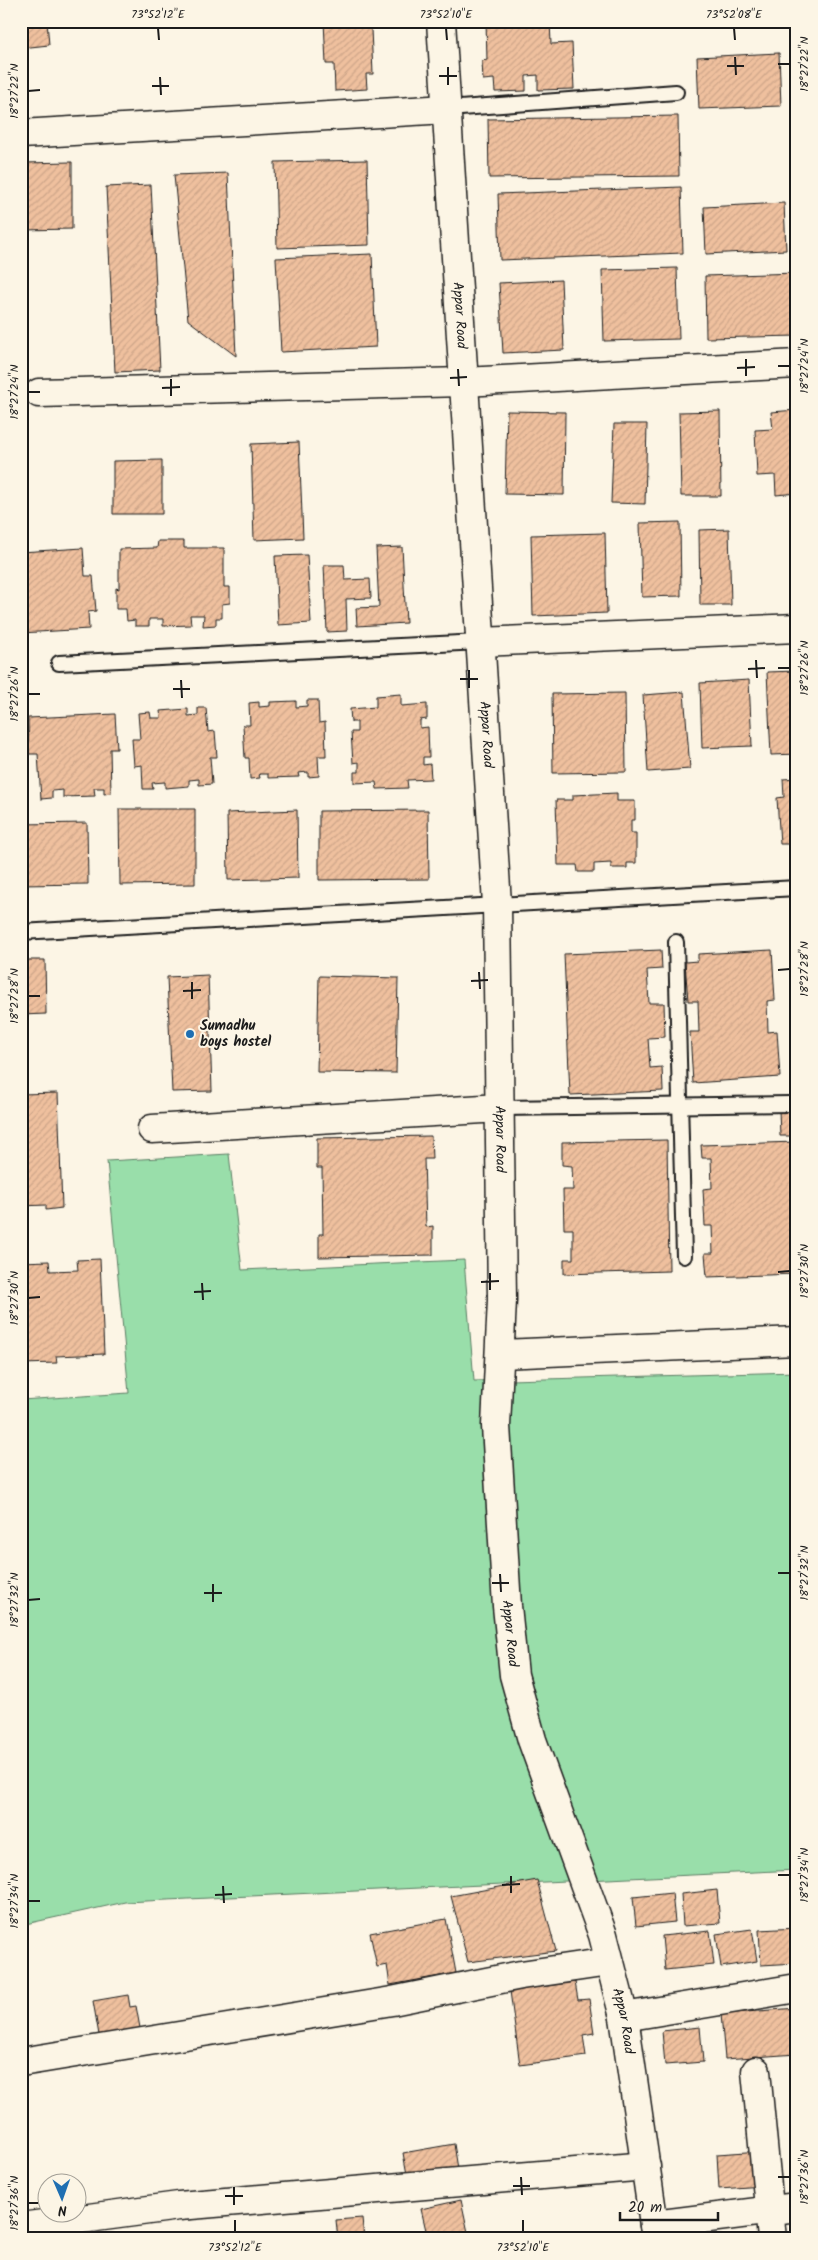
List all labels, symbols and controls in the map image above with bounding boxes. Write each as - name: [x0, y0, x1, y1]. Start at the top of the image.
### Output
- text: 73°52'12"E: [131, 5, 186, 24]
- text: 73°52'10"E: [420, 5, 473, 24]
- text: 73°52'08"E: [706, 5, 763, 24]
- text: 18°27'22"N: [795, 36, 814, 92]
- text: 18°27'22"N: [5, 63, 24, 119]
- street label: Appar Road: [447, 281, 473, 350]
- text: 18°27'24"N: [795, 339, 814, 393]
- text: 18°27'24"N: [5, 365, 24, 419]
- text: 18°27'26"N: [795, 640, 814, 696]
- text: 18°27'26"N: [5, 666, 24, 722]
- street label: Appar Road: [473, 700, 499, 770]
- text: 18°27'28"N: [795, 941, 814, 997]
- text: 18°27'28"N: [5, 968, 24, 1024]
- place label: Sumadhu boys hostel: [200, 1015, 271, 1053]
- marker: Sumadhu boys hostel: [184, 1028, 196, 1040]
- street label: Appar Road: [489, 1106, 511, 1174]
- text: 18°27'30"N: [795, 1244, 814, 1298]
- text: 18°27'30"N: [5, 1271, 24, 1325]
- text: 18°27'32"N: [795, 1545, 814, 1601]
- text: 18°27'32"N: [5, 1572, 24, 1628]
- street label: Appar Road: [496, 1600, 524, 1669]
- text: 18°27'34"N: [795, 1848, 814, 1902]
- text: 18°27'34"N: [5, 1874, 24, 1928]
- street label: Appar Road: [606, 1986, 640, 2056]
- text: 18°27'36"N: [795, 2150, 814, 2204]
- north arrow: [38, 2172, 88, 2222]
- text: 18°27'36"N: [5, 2176, 24, 2230]
- scale bar: [620, 2190, 718, 2222]
- text: 20 m: [628, 2196, 662, 2220]
- text: N: [57, 2199, 67, 2221]
- text: 73°52'12"E: [208, 2238, 263, 2257]
- text: 73°52'10"E: [497, 2238, 550, 2257]

